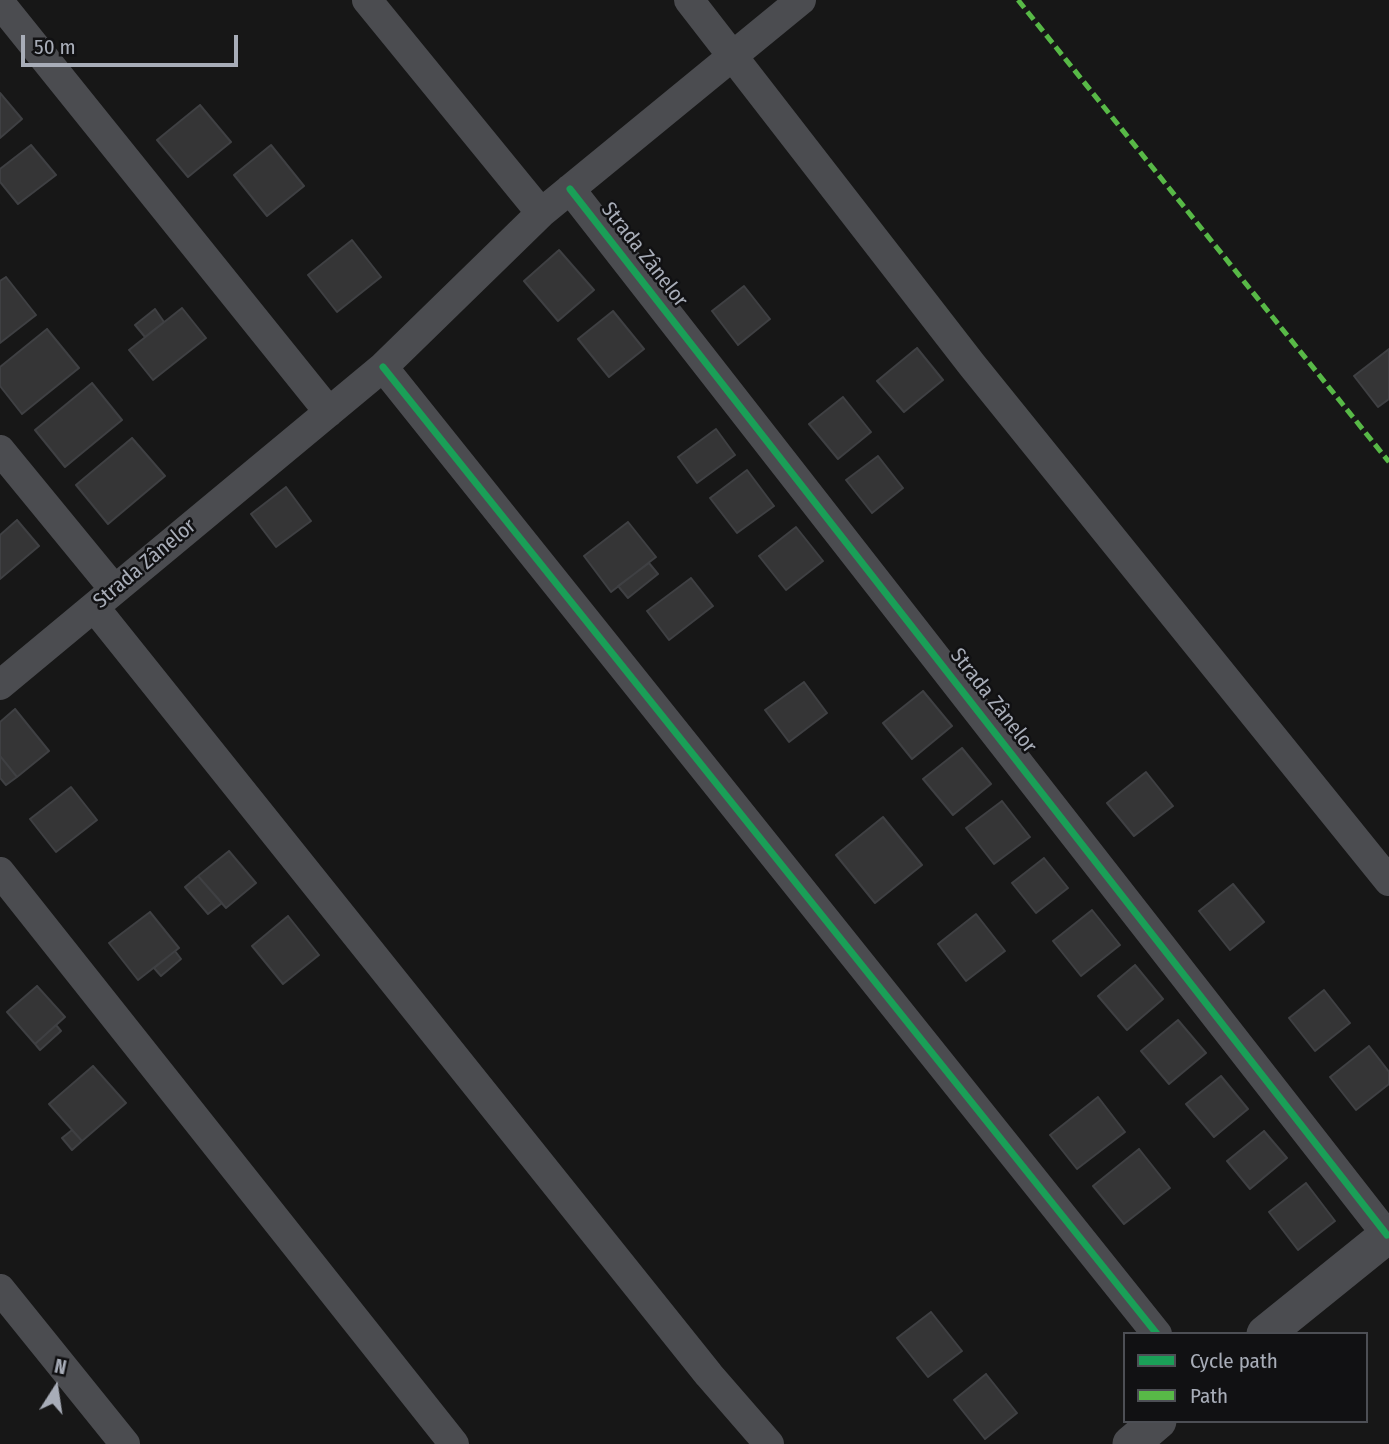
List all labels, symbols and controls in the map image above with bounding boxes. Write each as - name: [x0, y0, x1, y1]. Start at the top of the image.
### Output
- scale bar: [24, 21, 242, 65]
- text: 50 m: [34, 34, 76, 60]
- street label: Strada Zânelor: [595, 198, 693, 312]
- street label: Strada Zânelor: [89, 514, 201, 614]
- street label: Strada Zânelor: [944, 644, 1042, 758]
- legend: [1123, 1332, 1368, 1423]
- text: Cycle path: [1190, 1348, 1278, 1374]
- north arrow: [21, 1353, 91, 1423]
- text: N: [53, 1355, 68, 1379]
- text: Path: [1190, 1383, 1228, 1409]

